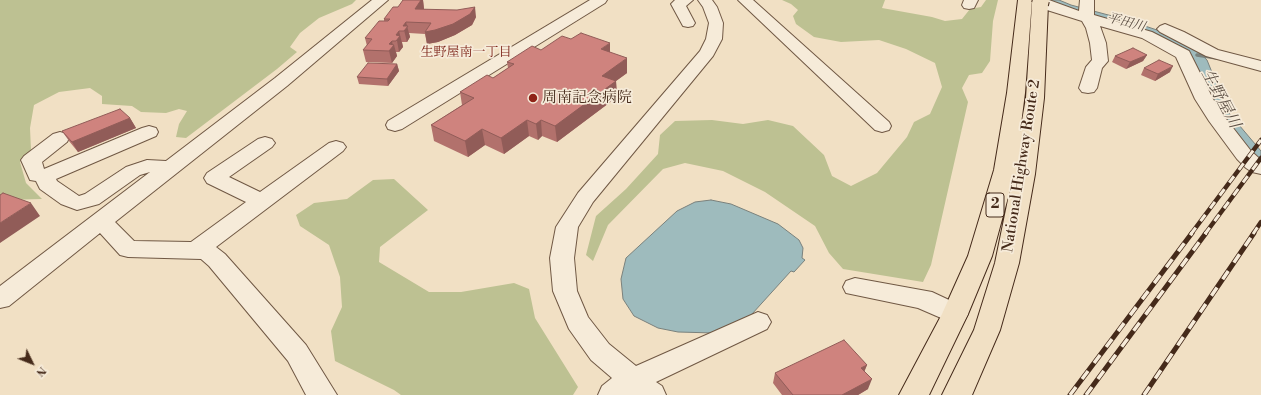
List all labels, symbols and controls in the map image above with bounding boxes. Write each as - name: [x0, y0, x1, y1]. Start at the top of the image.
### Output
- water label: 平田川: [1105, 10, 1147, 36]
- district label: 生野屋南一丁目: [421, 45, 511, 61]
- water label: 生野屋川: [1197, 66, 1243, 132]
- street label: National Highway Route 2: [999, 78, 1045, 254]
- place label: 周南記念病院: [542, 89, 632, 107]
- marker: 周南記念病院: [527, 92, 539, 104]
- road number: 2: [986, 193, 1004, 217]
- north arrow: [12, 343, 52, 383]
- text: N: [33, 363, 49, 379]

